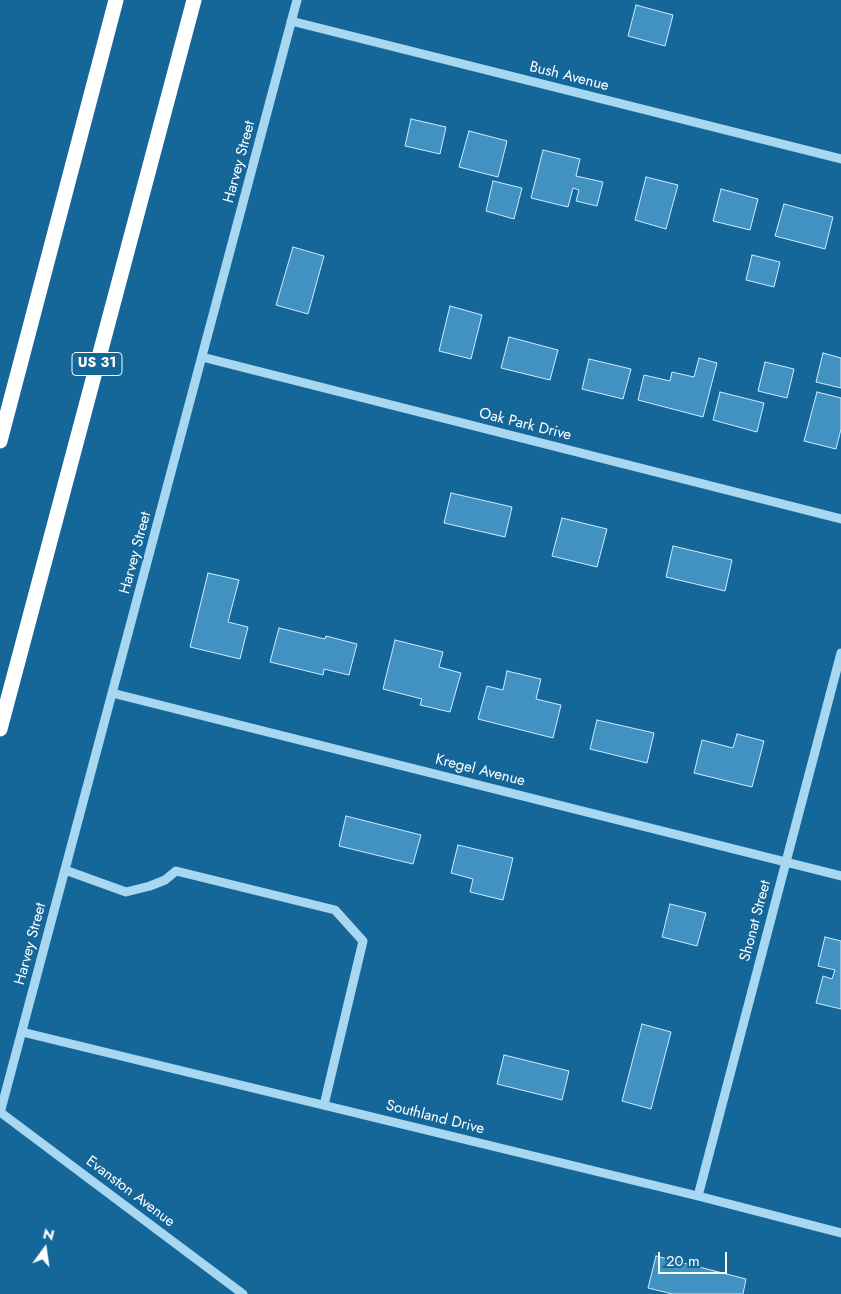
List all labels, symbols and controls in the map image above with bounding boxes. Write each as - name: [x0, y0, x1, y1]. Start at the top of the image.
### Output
- street label: Bush Avenue: [527, 58, 611, 96]
- street label: Harvey Street: [220, 119, 260, 205]
- road number: US 31: [72, 352, 122, 376]
- street label: Oak Park Drive: [477, 405, 573, 445]
- street label: Harvey Street: [116, 510, 156, 596]
- street label: Kregel Avenue: [433, 751, 527, 791]
- street label: Shonat Street: [737, 878, 775, 964]
- street label: Harvey Street: [11, 901, 51, 987]
- street label: Southland Drive: [384, 1097, 486, 1139]
- street label: Evanston Avenue: [82, 1153, 178, 1231]
- text: N: [41, 1223, 56, 1245]
- north arrow: [20, 1224, 70, 1274]
- scale bar: [661, 1242, 730, 1274]
- text: 20 m: [666, 1250, 700, 1272]

